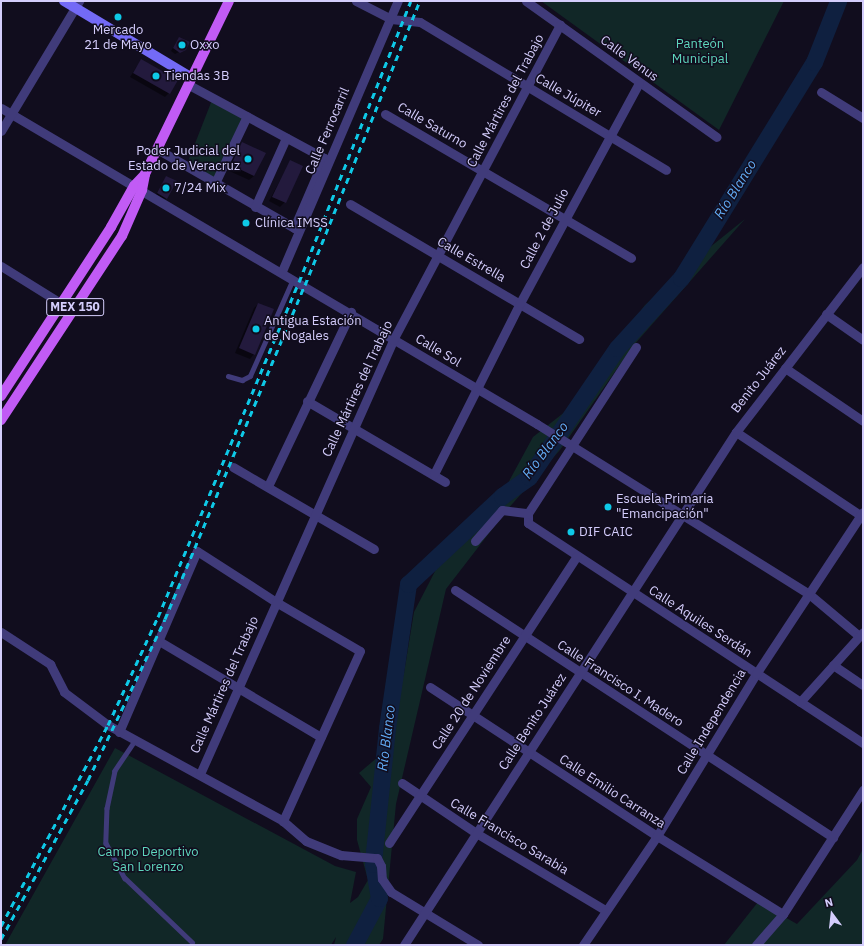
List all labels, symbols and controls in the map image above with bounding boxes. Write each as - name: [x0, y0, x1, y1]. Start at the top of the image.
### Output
- marker: Mercado 21 de Mayo: [113, 12, 123, 22]
- place label: Mercado 21 de Mayo: [84, 23, 152, 54]
- street label: Calle Mártires del Trabajo: [464, 32, 548, 170]
- street label: Calle Venus: [597, 33, 661, 85]
- place label: Oxxo: [190, 37, 220, 53]
- park label: Panteón Municipal: [672, 37, 728, 68]
- marker: Oxxo: [177, 40, 187, 50]
- place label: Tiendas 3B: [164, 68, 229, 84]
- marker: Tiendas 3B: [151, 71, 161, 81]
- street label: Calle Júpiter: [532, 71, 604, 121]
- street label: Calle Ferrocarril: [303, 85, 353, 177]
- street label: Calle Saturno: [394, 100, 470, 152]
- place label: Poder Judicial del Estado de Veracruz: [128, 144, 240, 175]
- marker: Poder Judicial del Estado de Veracruz: [243, 154, 253, 164]
- water label: Río Blanco: [710, 156, 760, 222]
- place label: 7/24 Mix: [174, 180, 226, 196]
- marker: 7/24 Mix: [161, 183, 171, 193]
- street label: Calle 2 de Julio: [517, 186, 573, 272]
- place label: Clínica IMSS: [255, 215, 328, 231]
- marker: Clínica IMSS: [240, 217, 252, 229]
- street label: Calle Estrella: [434, 234, 508, 286]
- road number: MEX 150: [46, 297, 104, 317]
- place label: Antigua Estación de Nogales: [264, 314, 362, 345]
- street label: Calle Mártires del Trabajo: [320, 318, 396, 460]
- marker: Antigua Estación de Nogales: [251, 324, 261, 334]
- street label: Calle Sol: [412, 331, 464, 371]
- street label: Benito Juárez: [728, 344, 790, 416]
- water label: Río Blanco: [518, 418, 572, 482]
- place label: Escuela Primaria "Emancipación": [616, 492, 714, 523]
- marker: Escuela Primaria "Emancipación": [603, 502, 613, 512]
- place label: DIF CAIC: [579, 524, 633, 540]
- marker: DIF CAIC: [566, 527, 576, 537]
- street label: Calle Aquiles Serdán: [645, 583, 755, 661]
- street label: Calle Mártires del Trabajo: [188, 614, 262, 756]
- street label: Calle 20 de Noviembre: [429, 633, 515, 753]
- street label: Calle Francisco I. Madero: [554, 637, 686, 731]
- street label: Calle Independencia: [674, 666, 750, 778]
- street label: Calle Benito Juárez: [496, 671, 570, 773]
- water label: Río Blanco: [374, 704, 398, 772]
- street label: Calle Emilio Carranza: [556, 752, 668, 832]
- street label: Calle Francisco Sarabia: [447, 796, 571, 878]
- park label: Campo Deportivo San Lorenzo: [97, 845, 199, 876]
- north arrow: [812, 894, 852, 934]
- text: N: [823, 895, 835, 910]

